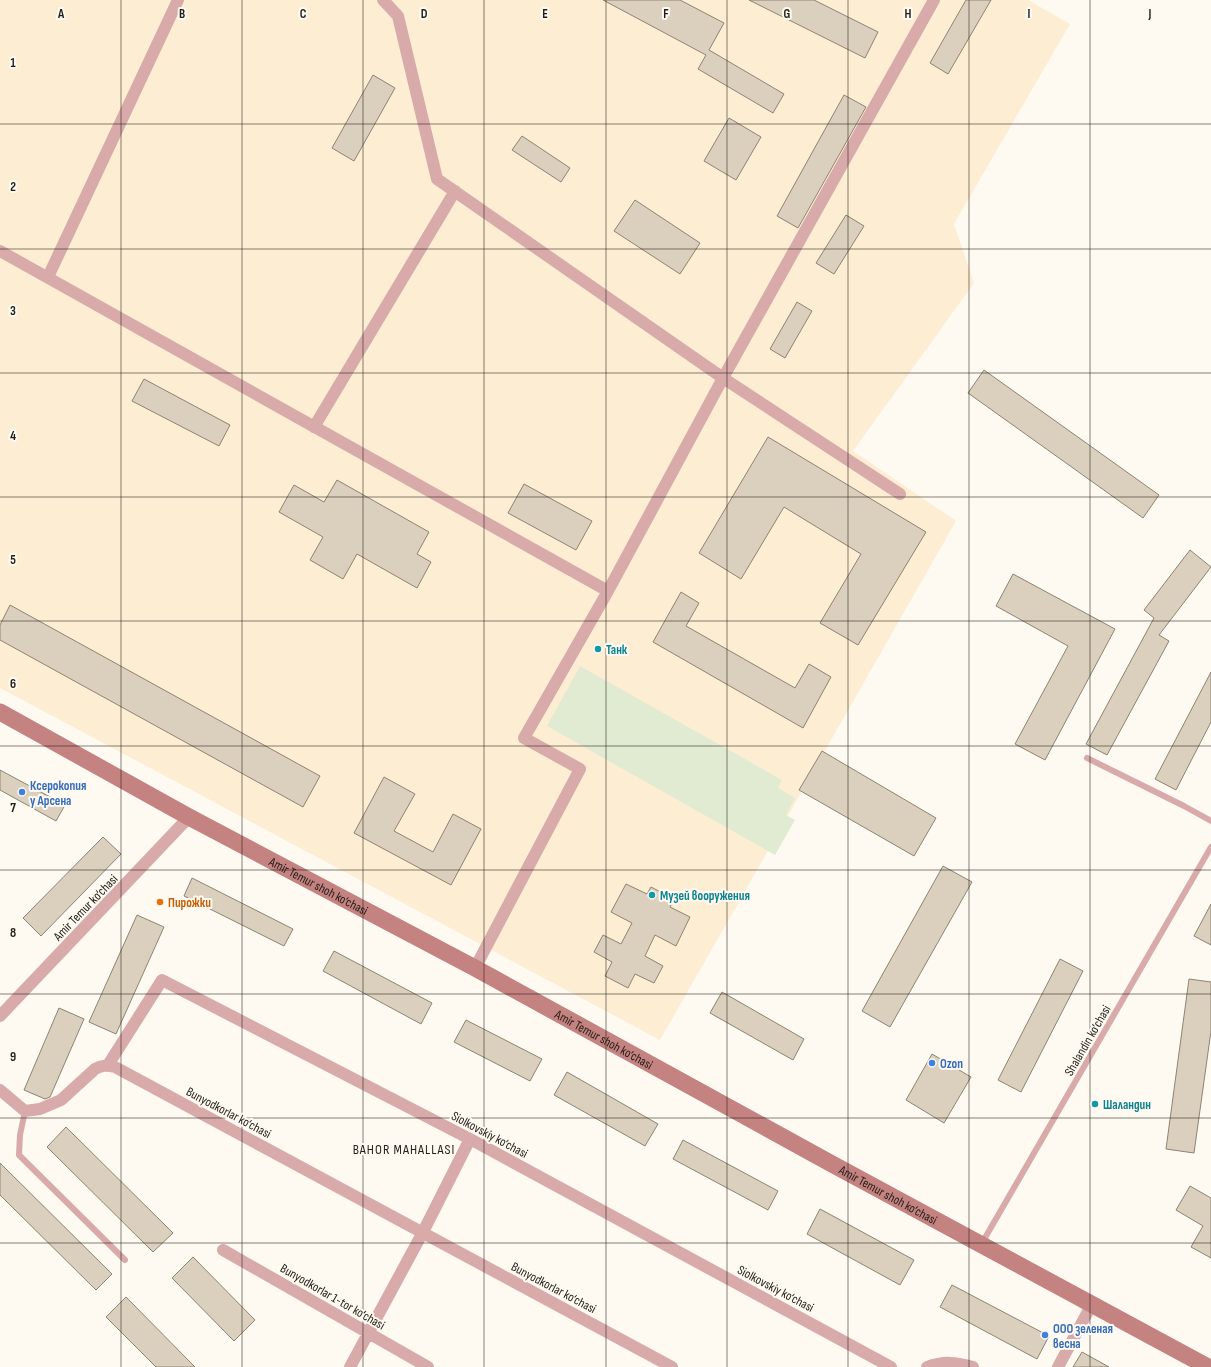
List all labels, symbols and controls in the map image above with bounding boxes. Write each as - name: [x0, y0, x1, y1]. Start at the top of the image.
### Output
- text: A: [57, 6, 65, 22]
- text: B: [179, 6, 185, 22]
- text: C: [300, 6, 307, 22]
- text: D: [421, 6, 428, 22]
- text: E: [542, 6, 548, 22]
- text: F: [663, 6, 669, 22]
- text: G: [784, 6, 791, 22]
- text: H: [905, 6, 912, 22]
- text: I: [1028, 6, 1031, 22]
- text: J: [1148, 6, 1152, 22]
- text: 1: [10, 55, 16, 71]
- text: 2: [10, 179, 16, 195]
- text: 3: [10, 303, 16, 319]
- text: 4: [10, 428, 16, 444]
- text: 5: [10, 552, 16, 568]
- place label: Танк: [606, 642, 628, 658]
- marker: Танк: [593, 644, 603, 654]
- text: 6: [10, 676, 16, 692]
- place label: Ксерокопия у Арсена: [30, 778, 86, 809]
- marker: Ксерокопия у Арсена: [17, 787, 27, 797]
- text: 7: [10, 800, 16, 816]
- street label: Amir Temur shoh ko‘chasi: [265, 853, 370, 919]
- street label: Amir Temur ko‘chasi: [49, 871, 121, 945]
- place label: Музей вооружения: [660, 888, 750, 904]
- marker: Музей вооружения: [647, 890, 657, 900]
- place label: Пирожки: [168, 895, 211, 911]
- marker: Пирожки: [155, 897, 165, 907]
- text: 8: [10, 925, 16, 941]
- street label: Shalandin ko‘chasi: [1061, 1002, 1115, 1079]
- street label: Amir Temur shoh ko‘chasi: [551, 1006, 656, 1073]
- text: 9: [10, 1049, 16, 1065]
- place label: Ozon: [940, 1056, 963, 1072]
- marker: Ozon: [927, 1058, 937, 1068]
- street label: Bunyodkorlar ko‘chasi: [183, 1084, 274, 1142]
- place label: Шаландин: [1103, 1097, 1151, 1113]
- marker: Шаландин: [1090, 1099, 1100, 1109]
- street label: Siolkovskiy ko‘chasi: [449, 1108, 531, 1162]
- district label: BAHOR MAHALLASI: [353, 1141, 455, 1158]
- street label: Amir Temur shoh ko‘chasi: [835, 1162, 940, 1228]
- street label: Bunyodkorlar ko‘chasi: [508, 1259, 599, 1317]
- street label: Bunyodkorlar 1-tor ko‘chasi: [277, 1260, 388, 1333]
- street label: Siolkovskiy ko‘chasi: [735, 1262, 817, 1316]
- place label: ООО зеленая весна: [1053, 1321, 1113, 1352]
- marker: ООО зеленая весна: [1040, 1330, 1050, 1340]

